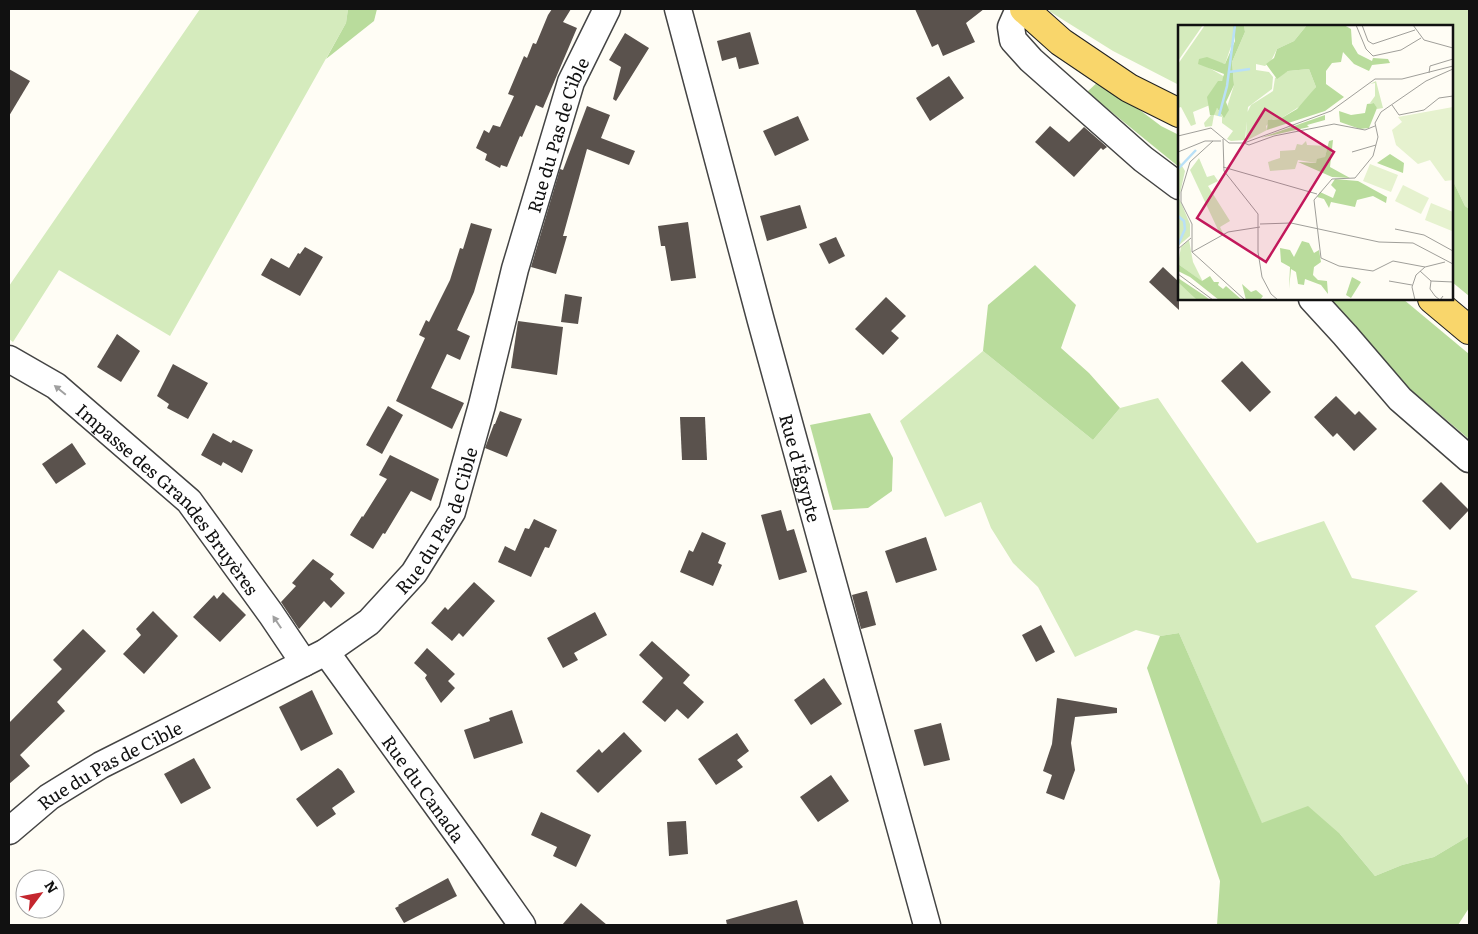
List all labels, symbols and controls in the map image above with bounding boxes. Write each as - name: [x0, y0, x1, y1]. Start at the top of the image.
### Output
- inset map: [1178, 25, 1453, 300]
- street label: Rue du Pas de Cible: [519, 52, 595, 216]
- one-way arrow: [53, 385, 66, 395]
- street label: Impasse des Grandes Bruyères: [71, 396, 266, 600]
- street label: Rue d'Égypte: [774, 411, 829, 525]
- street label: Rue du Pas de Cible: [388, 444, 483, 599]
- one-way arrow: [272, 616, 281, 629]
- street label: Rue du Pas de Cible: [31, 713, 186, 816]
- street label: Rue du Canada: [376, 729, 473, 848]
- north arrow: [15, 869, 65, 919]
- text: N: [40, 876, 64, 897]

